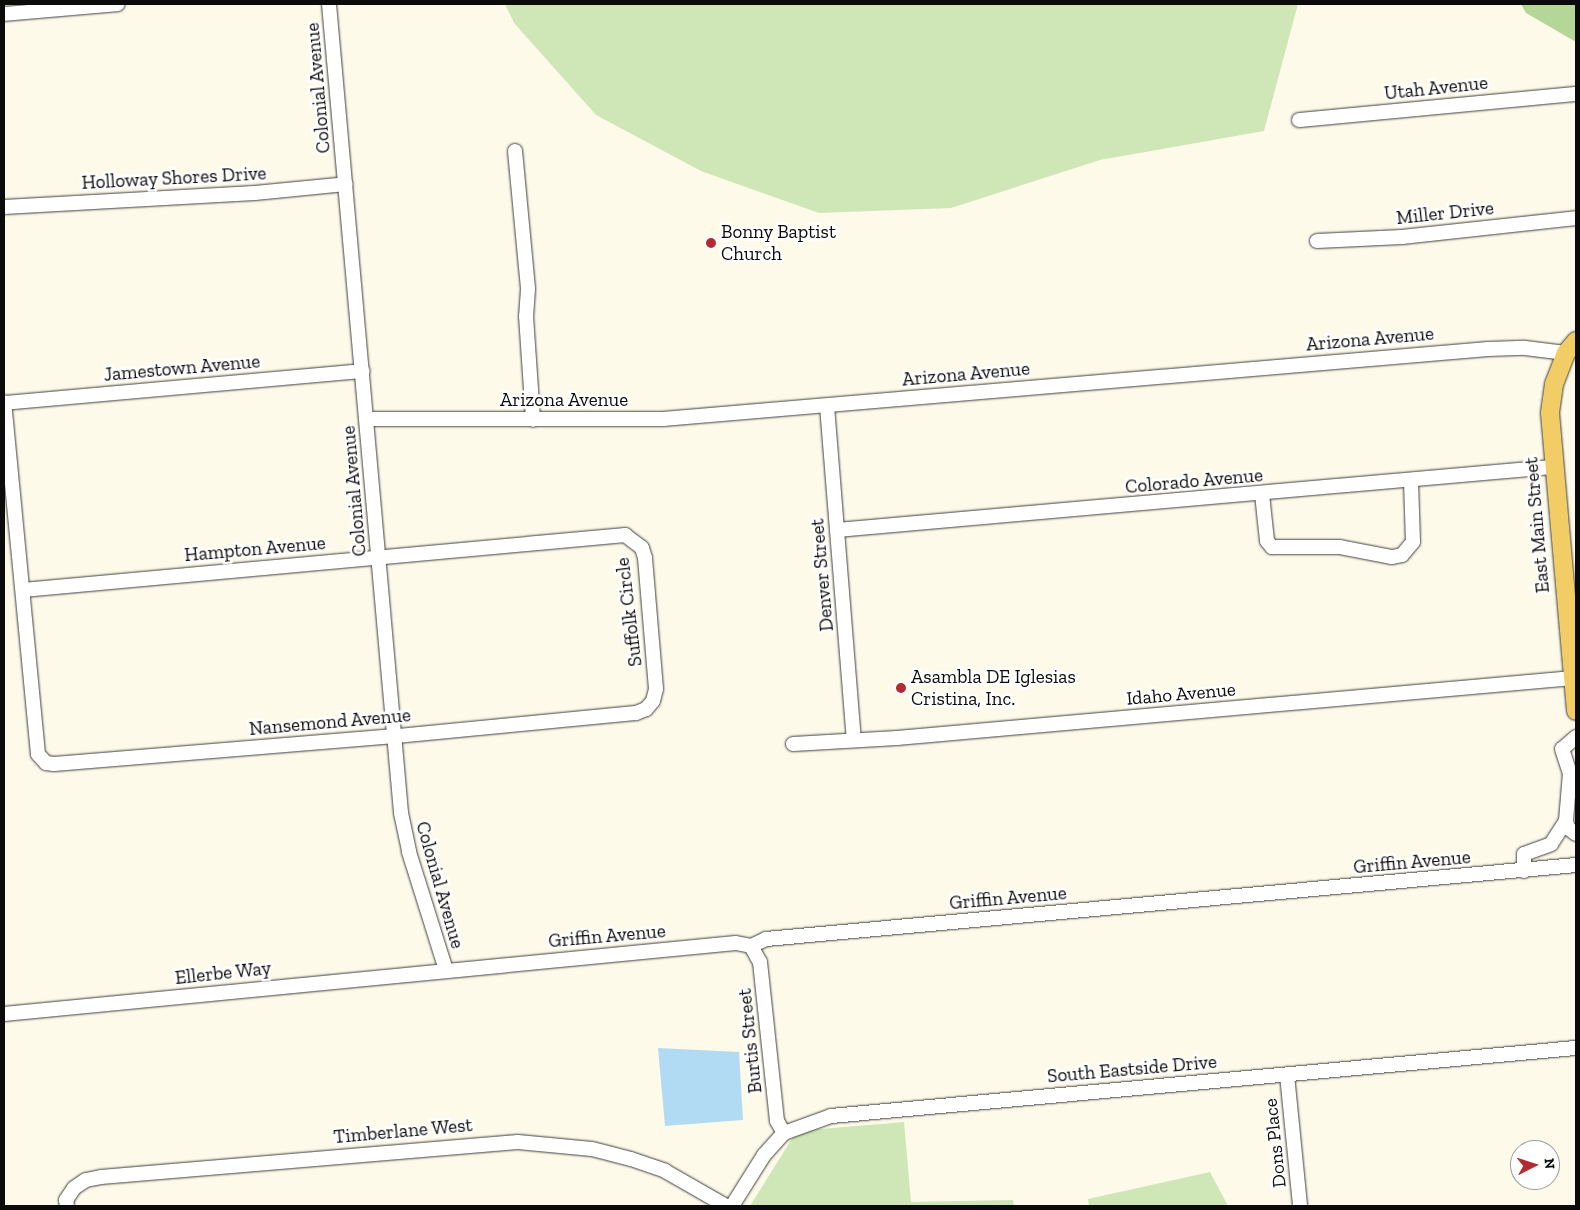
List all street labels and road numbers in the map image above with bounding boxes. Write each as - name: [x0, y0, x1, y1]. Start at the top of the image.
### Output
- street label: Colonial Avenue: [301, 21, 335, 155]
- street label: Utah Avenue: [1383, 71, 1489, 105]
- street label: Holloway Shores Drive: [81, 162, 267, 194]
- street label: Miller Drive: [1395, 197, 1495, 229]
- street label: Arizona Avenue: [1305, 322, 1435, 356]
- street label: Jamestown Avenue: [103, 350, 261, 386]
- street label: Arizona Avenue: [901, 357, 1031, 391]
- street label: Arizona Avenue: [500, 389, 628, 411]
- street label: Colonial Avenue: [337, 424, 371, 558]
- street label: East Main Street: [1520, 456, 1554, 594]
- street label: Colorado Avenue: [1124, 464, 1264, 498]
- street label: Denver Street: [806, 518, 838, 632]
- street label: Hampton Avenue: [183, 531, 327, 567]
- street label: Suffolk Circle: [611, 556, 647, 668]
- street label: Idaho Avenue: [1125, 678, 1237, 710]
- street label: Nansemond Avenue: [248, 704, 412, 740]
- street label: Colonial Avenue: [411, 819, 469, 951]
- street label: Griffin Avenue: [1352, 845, 1472, 879]
- street label: Griffin Avenue: [948, 881, 1068, 915]
- street label: Griffin Avenue: [547, 919, 667, 953]
- street label: Ellerbe Way: [174, 957, 272, 989]
- street label: Burtis Street: [733, 988, 767, 1094]
- street label: South Eastside Drive: [1046, 1050, 1218, 1088]
- street label: Dons Place: [1259, 1097, 1291, 1189]
- street label: Timberlane West: [332, 1114, 474, 1148]

